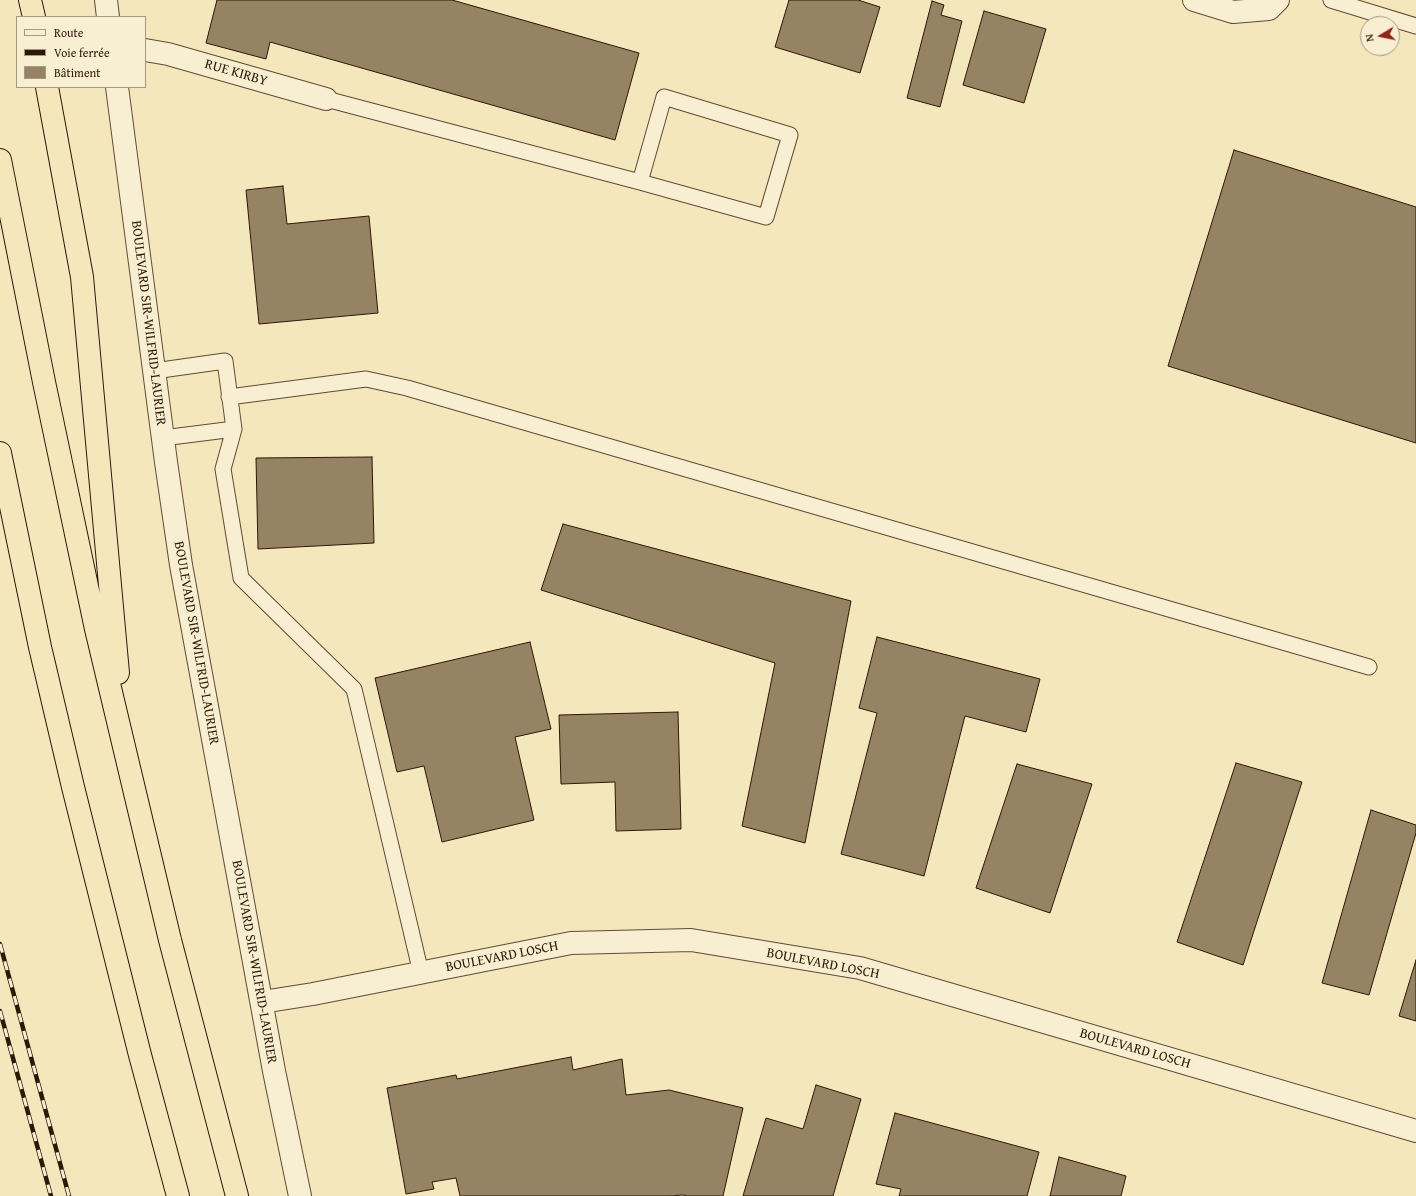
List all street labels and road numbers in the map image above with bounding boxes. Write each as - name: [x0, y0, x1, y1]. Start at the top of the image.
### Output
- street label: RUE KIRBY: [203, 56, 269, 90]
- street label: BOULEVARD SIR-WILFRID-LAURIER: [127, 219, 169, 427]
- street label: BOULEVARD SIR-WILFRID-LAURIER: [170, 540, 222, 746]
- street label: BOULEVARD SIR-WILFRID-LAURIER: [228, 859, 280, 1065]
- street label: BOULEVARD LOSCH: [444, 938, 560, 976]
- street label: BOULEVARD LOSCH: [765, 945, 881, 983]
- street label: BOULEVARD LOSCH: [1078, 1025, 1192, 1073]

